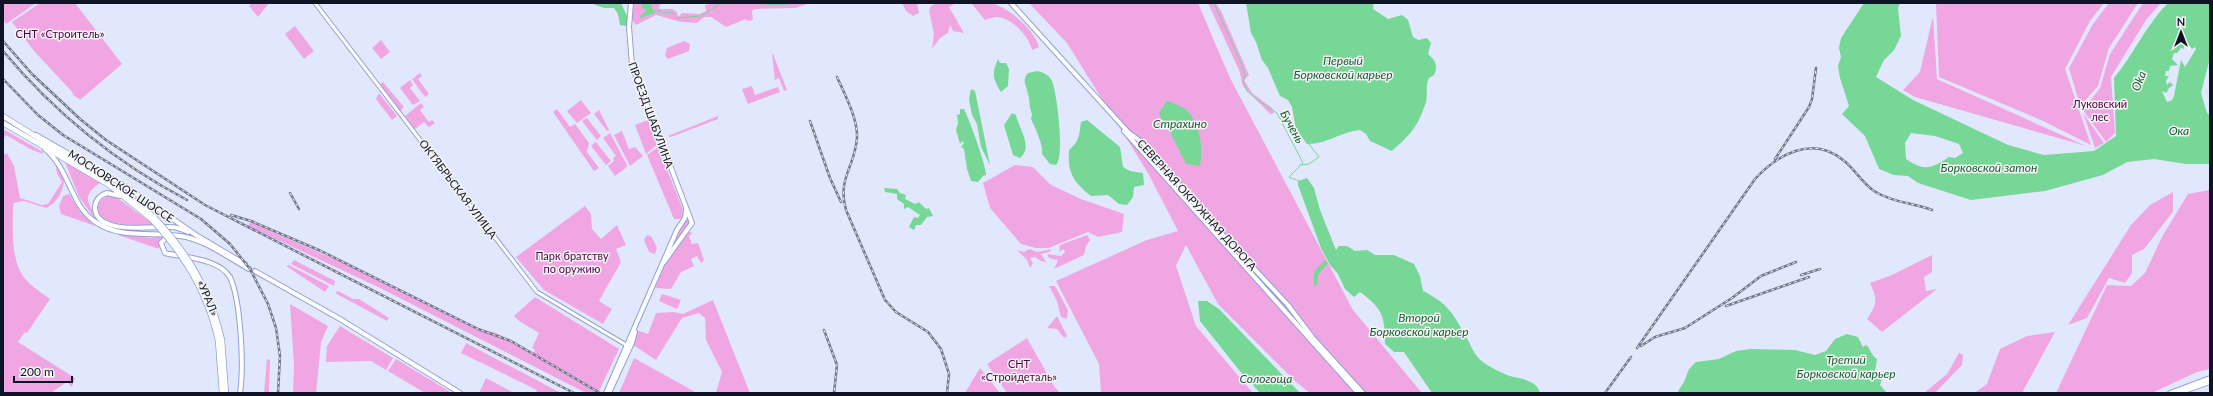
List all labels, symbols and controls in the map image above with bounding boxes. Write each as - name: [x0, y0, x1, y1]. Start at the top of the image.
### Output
- north arrow: [2161, 12, 2201, 52]
- text: N: [2177, 15, 2185, 28]
- park label: СНТ «Строитель»: [16, 27, 105, 40]
- water label: Первый Борковской карьер: [1293, 53, 1393, 82]
- street label: ПРОЕЗД ШАБУЛИНА: [626, 60, 677, 170]
- water label: Oka: [2128, 69, 2149, 93]
- park label: Луковский лес: [2072, 97, 2127, 123]
- water label: Бучень: [1277, 108, 1308, 146]
- water label: Страхино: [1153, 116, 1207, 131]
- water label: Ока: [2169, 123, 2189, 138]
- street label: СЕВЕРНАЯ ОКРУЖНАЯ ДОРОГА: [1135, 136, 1260, 273]
- street label: ОКТЯБРЬСКАЯ УЛИЦА: [417, 137, 500, 241]
- street label: МОСКОВСКОЕ ШОССЕ: [66, 147, 176, 225]
- water label: Борковской затон: [1941, 160, 2037, 175]
- park label: Парк братству по оружию: [535, 249, 609, 275]
- street label: «УРАЛ»: [195, 278, 222, 318]
- water label: Второй Борковской карьер: [1369, 310, 1469, 339]
- water label: Третий Борковской карьер: [1796, 352, 1896, 381]
- park label: СНТ «Стройдеталь»: [981, 357, 1057, 383]
- scale bar: [14, 358, 72, 384]
- text: 200 m: [20, 364, 54, 379]
- water label: Сологоща: [1240, 371, 1292, 386]

